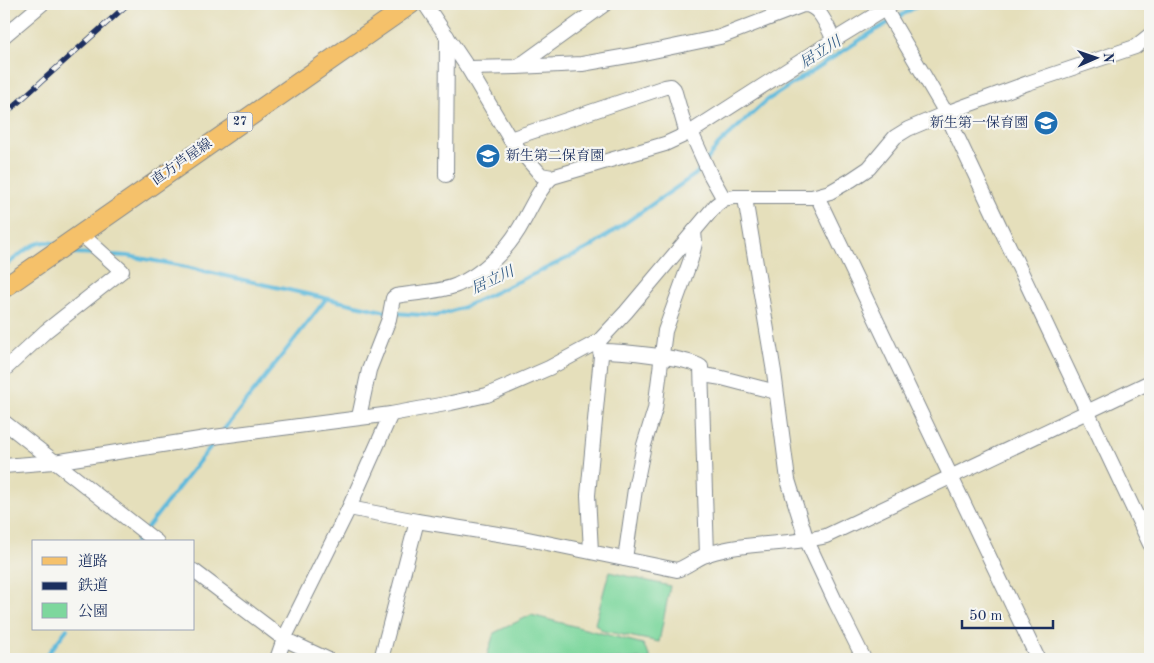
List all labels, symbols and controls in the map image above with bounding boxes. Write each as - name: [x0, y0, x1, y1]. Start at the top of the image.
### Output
- water label: 居立川: [797, 32, 846, 71]
- north arrow: [1072, 32, 1122, 82]
- text: N: [1101, 52, 1115, 63]
- school or university icon: 新生第一保育園: [1033, 110, 1059, 136]
- road number: 27: [228, 112, 252, 132]
- place label: 新生第一保育園: [930, 115, 1028, 130]
- street label: 直方芦屋線: [149, 135, 215, 188]
- school or university icon: 新生第二保育園: [475, 143, 501, 169]
- place label: 新生第二保育園: [506, 148, 604, 163]
- water label: 居立川: [469, 262, 518, 297]
- legend: [32, 540, 195, 630]
- text: 道路: [78, 553, 108, 570]
- text: 鉄道: [78, 577, 108, 594]
- scale bar: [962, 598, 1053, 630]
- text: 公園: [78, 603, 108, 620]
- text: 50 m: [969, 609, 1003, 624]

